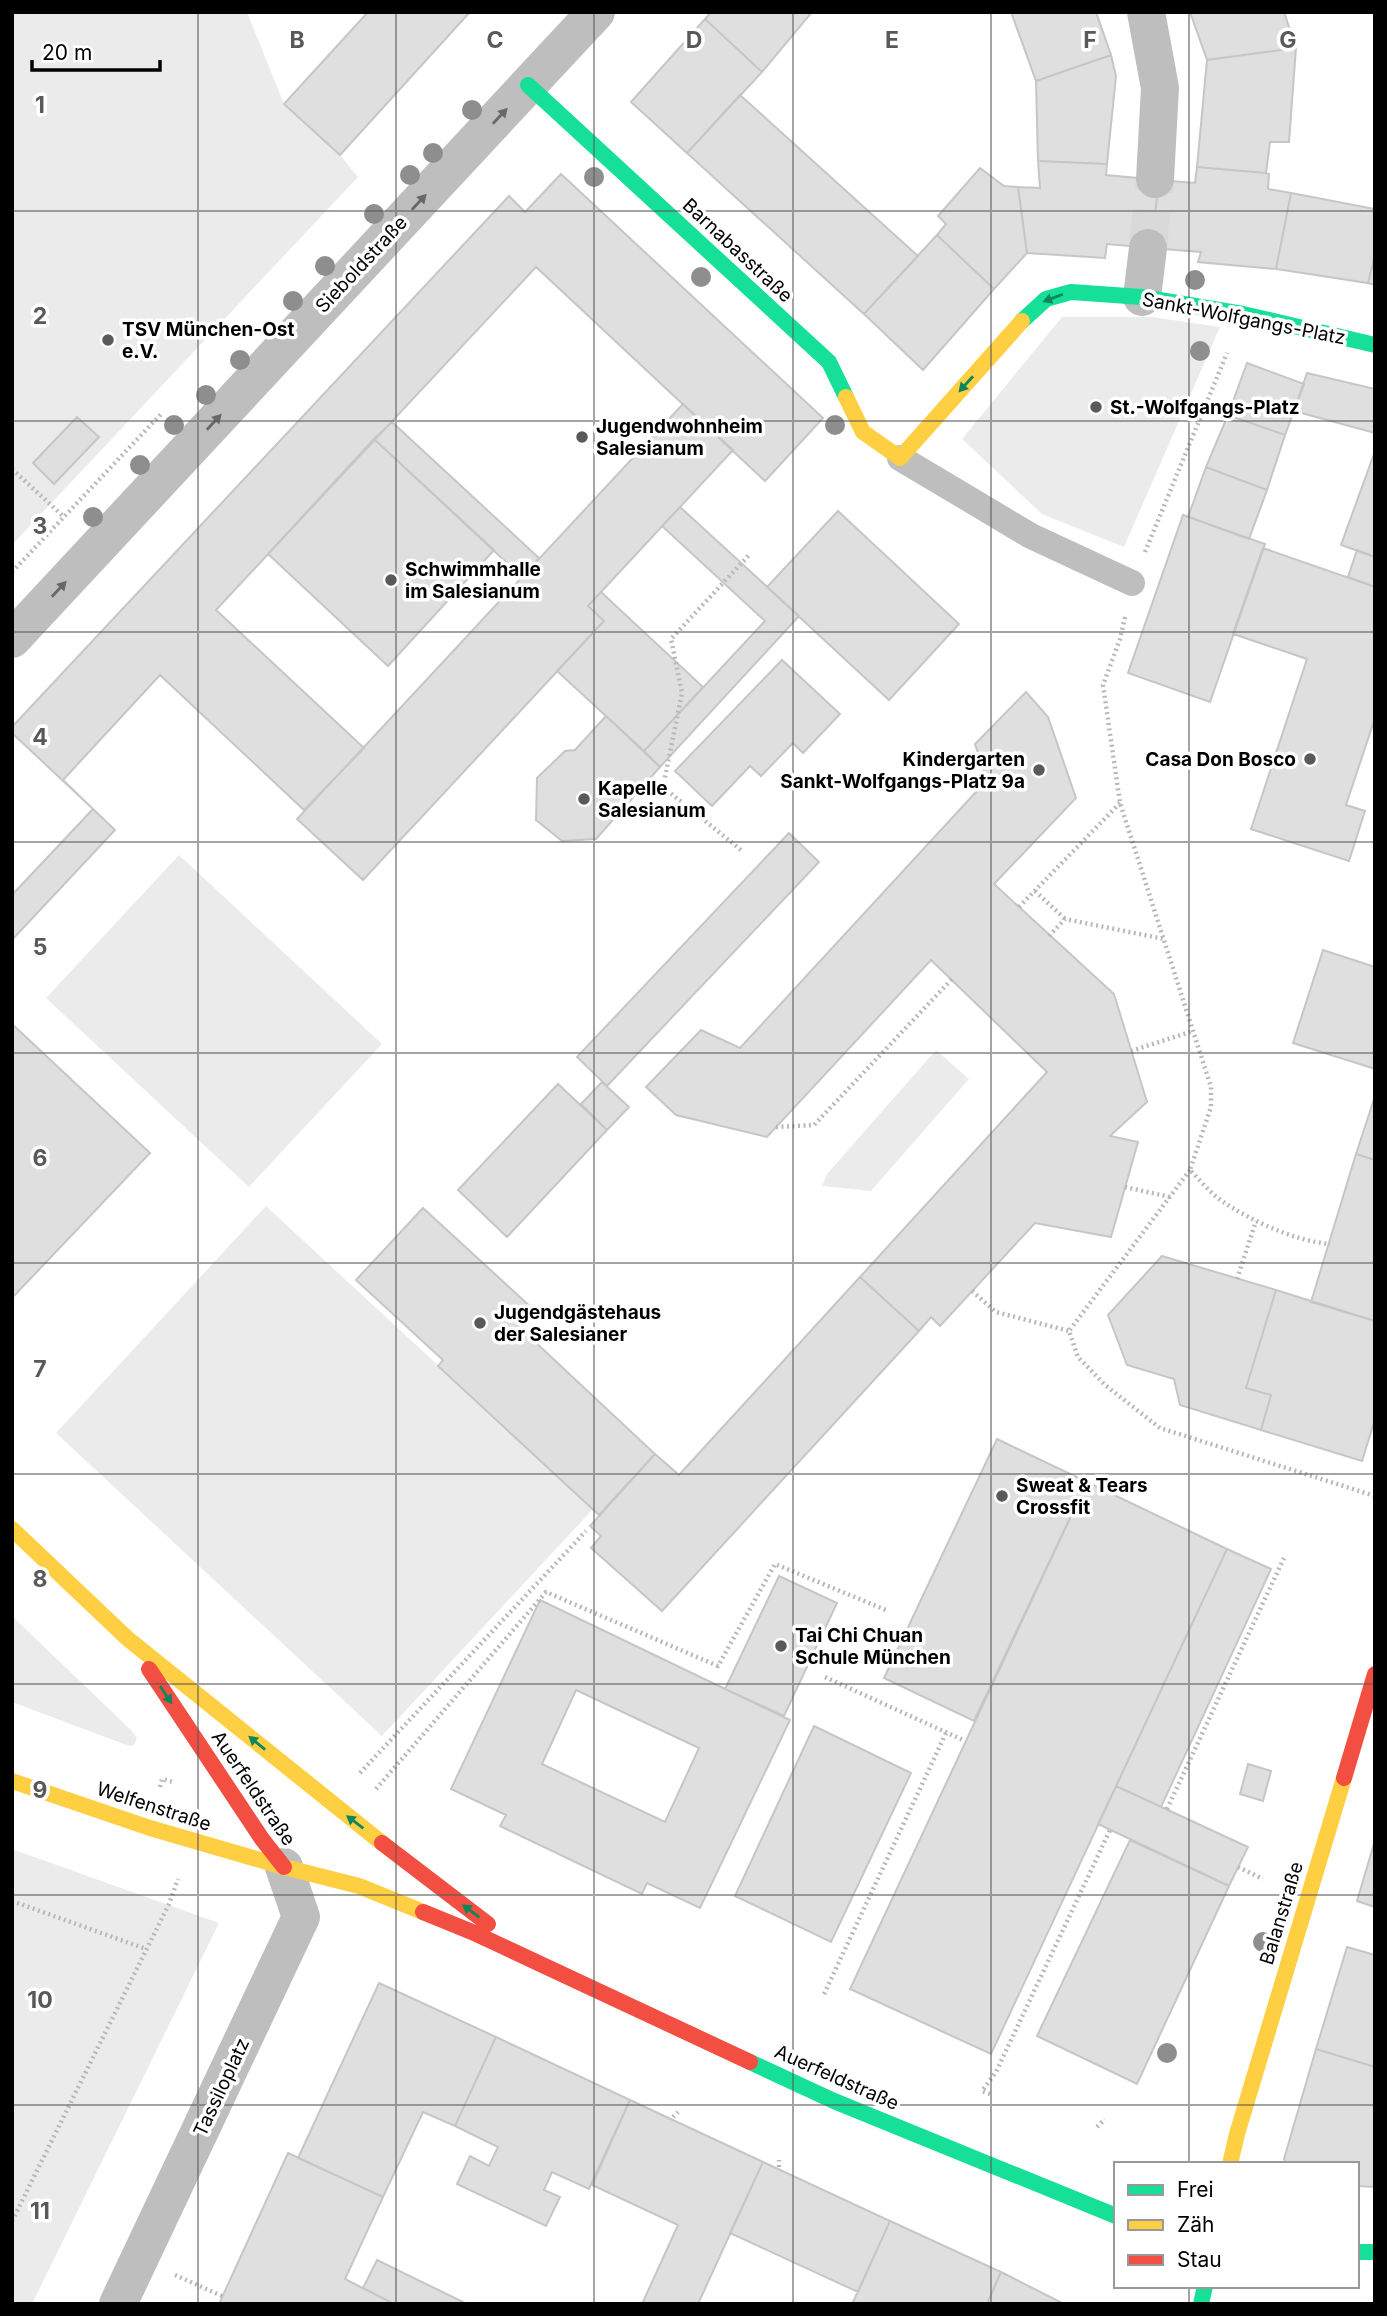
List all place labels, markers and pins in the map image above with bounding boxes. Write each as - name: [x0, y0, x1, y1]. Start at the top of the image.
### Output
- place label: TSV München-Ost e.V.: [122, 318, 294, 363]
- marker: TSV München-Ost e.V.: [100, 332, 116, 348]
- place label: St.-Wolfgangs-Platz: [1110, 396, 1300, 419]
- marker: St.-Wolfgangs-Platz: [1088, 399, 1104, 415]
- place label: Jugendwohnheim Salesianum: [596, 415, 763, 460]
- marker: Jugendwohnheim Salesianum: [574, 429, 590, 445]
- place label: Schwimmhalle im Salesianum: [405, 558, 541, 603]
- marker: Schwimmhalle im Salesianum: [383, 572, 399, 588]
- place label: Kindergarten Sankt-Wolfgangs-Platz 9a: [780, 748, 1025, 793]
- place label: Casa Don Bosco: [1145, 748, 1296, 771]
- marker: Casa Don Bosco: [1302, 751, 1318, 767]
- marker: Kindergarten Sankt-Wolfgangs-Platz 9a: [1031, 762, 1047, 778]
- place label: Kapelle Salesianum: [598, 777, 706, 822]
- marker: Kapelle Salesianum: [576, 791, 592, 807]
- place label: Jugendgästehaus der Salesianer: [494, 1301, 661, 1346]
- marker: Jugendgästehaus der Salesianer: [472, 1315, 488, 1331]
- place label: Sweat & Tears Crossfit: [1016, 1474, 1148, 1519]
- marker: Sweat & Tears Crossfit: [994, 1488, 1010, 1504]
- place label: Tai Chi Chuan Schule München: [795, 1624, 951, 1669]
- marker: Tai Chi Chuan Schule München: [773, 1638, 789, 1654]

